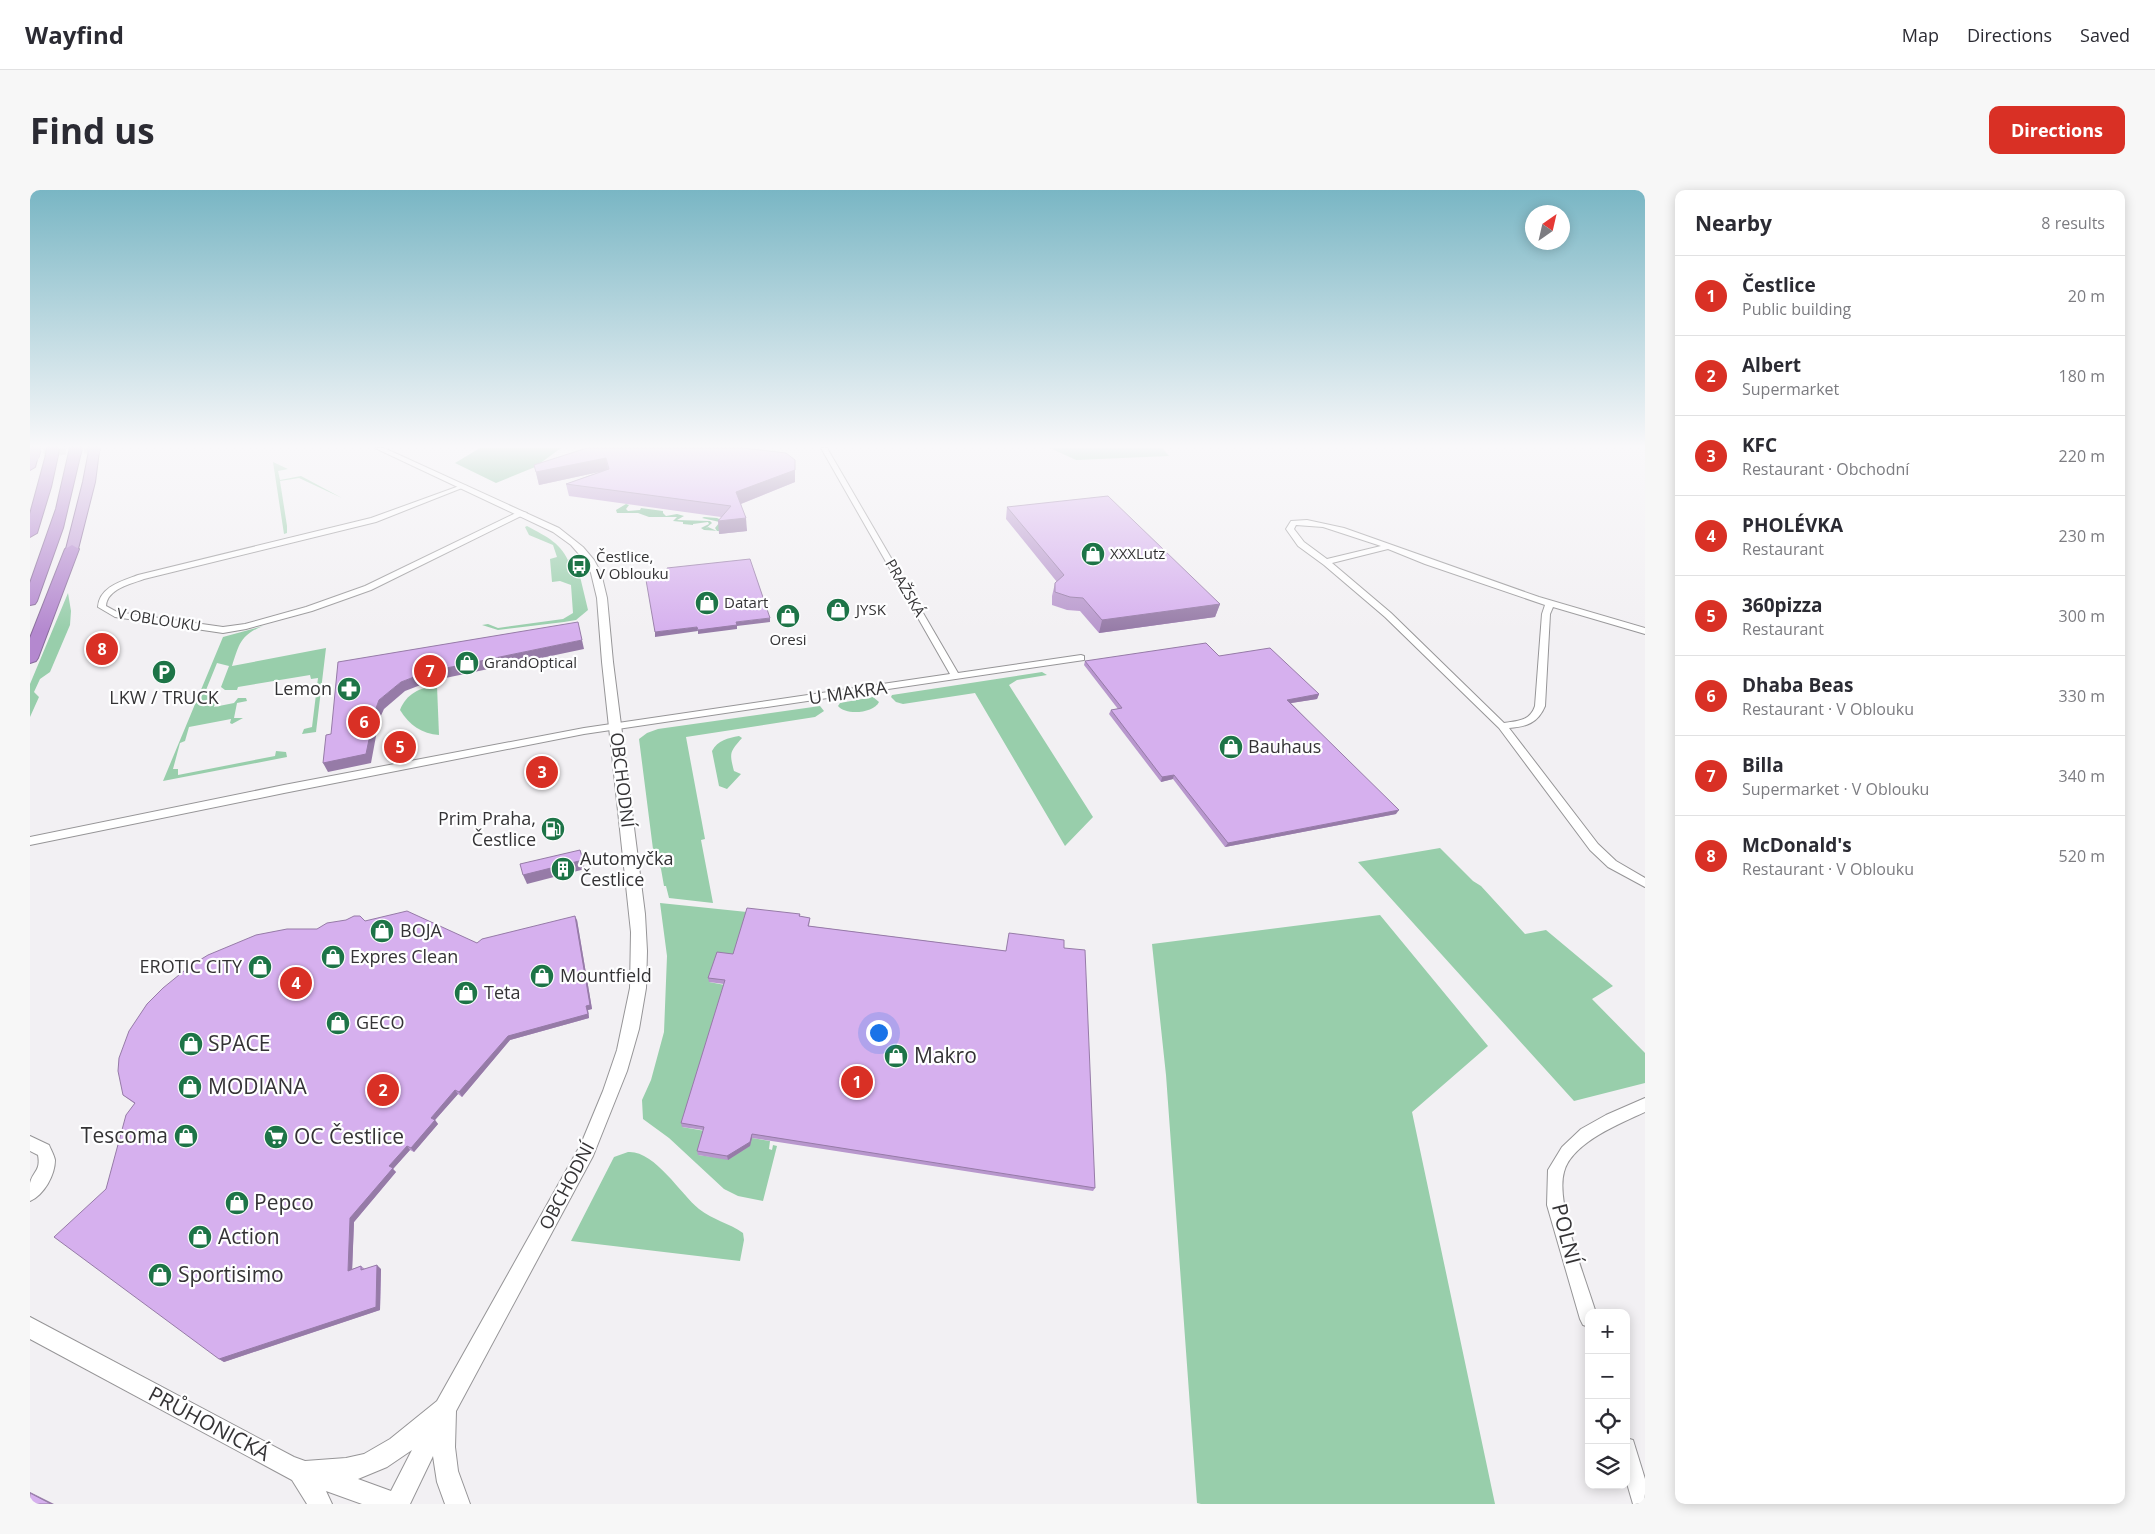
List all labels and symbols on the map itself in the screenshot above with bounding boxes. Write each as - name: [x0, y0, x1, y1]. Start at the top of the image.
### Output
- north arrow: [1525, 205, 1570, 250]
- shop icon: XXXLutz: [1080, 541, 1106, 567]
- place label: XXXLutz: [1110, 543, 1165, 563]
- place label: Čestlice, V Oblouku: [596, 546, 669, 583]
- bus stop icon: Čestlice, V Oblouku: [566, 553, 592, 579]
- street label: PRAŽSKÁ: [881, 555, 931, 620]
- shop icon: Datart: [694, 590, 720, 616]
- place label: Datart: [724, 592, 768, 612]
- shop icon: JYSK: [825, 597, 851, 623]
- place label: JYSK: [854, 599, 887, 619]
- street label: V OBLOUKU: [116, 603, 203, 636]
- shop icon: Oresi: [775, 603, 801, 629]
- place label: Oresi: [769, 629, 807, 649]
- pin: 8: [86, 630, 118, 668]
- shop icon: GrandOptical: [454, 650, 480, 676]
- pin: 7: [414, 652, 446, 690]
- place label: GrandOptical: [484, 652, 577, 672]
- parking icon: LKW / TRUCK: [151, 659, 177, 685]
- street label: U MAKRA: [807, 675, 889, 709]
- place label: Lemon: [274, 676, 332, 700]
- pharmacy icon: Lemon: [336, 676, 362, 702]
- place label: LKW / TRUCK: [109, 685, 220, 709]
- pin: 6: [348, 703, 380, 741]
- pin: 5: [384, 728, 416, 766]
- street label: OBCHODNÍ: [605, 731, 641, 830]
- shop icon: Bauhaus: [1218, 734, 1244, 760]
- place label: Bauhaus: [1248, 734, 1321, 758]
- pin: 3: [526, 753, 558, 791]
- place label: Prim Praha, Čestlice: [438, 806, 536, 851]
- fuel station icon: Prim Praha, Čestlice: [540, 816, 566, 842]
- place label: Automyčka Čestlice: [580, 846, 673, 891]
- building icon: Automyčka Čestlice: [550, 856, 576, 882]
- shop icon: BOJA: [369, 918, 395, 944]
- place label: BOJA: [400, 918, 442, 942]
- shop icon: Expres Clean: [320, 944, 346, 970]
- place label: Expres Clean: [350, 944, 458, 968]
- place label: EROTIC CITY: [140, 954, 243, 978]
- shop icon: EROTIC CITY: [247, 954, 273, 980]
- shop icon: Mountfield: [529, 963, 555, 989]
- place label: Mountfield: [560, 963, 652, 987]
- pin: 4: [280, 964, 312, 1002]
- shop icon: Teta: [453, 980, 479, 1006]
- place label: Teta: [484, 980, 520, 1004]
- shop icon: GECO: [325, 1010, 351, 1036]
- place label: GECO: [356, 1010, 404, 1034]
- your location: [866, 1020, 892, 1046]
- place label: SPACE: [208, 1029, 270, 1057]
- shop icon: SPACE: [178, 1031, 204, 1057]
- place label: Makro: [914, 1041, 977, 1069]
- shop icon: Makro: [883, 1043, 909, 1069]
- pin: 1: [841, 1063, 873, 1101]
- pin: 2: [367, 1071, 399, 1109]
- place label: MODIANA: [208, 1072, 307, 1100]
- shop icon: MODIANA: [177, 1074, 203, 1100]
- place label: Tescoma: [81, 1121, 168, 1149]
- place label: OC Čestlice: [294, 1122, 404, 1150]
- shop icon: Tescoma: [173, 1123, 199, 1149]
- supermarket icon: OC Čestlice: [263, 1124, 289, 1150]
- street label: OBCHODNÍ: [533, 1137, 600, 1233]
- place label: Pepco: [254, 1188, 314, 1216]
- shop icon: Pepco: [224, 1190, 250, 1216]
- street label: POLNÍ: [1546, 1200, 1588, 1267]
- place label: Action: [218, 1222, 280, 1250]
- shop icon: Action: [187, 1224, 213, 1250]
- place label: Sportisimo: [178, 1260, 284, 1288]
- shop icon: Sportisimo: [147, 1262, 173, 1288]
- street label: PRŮHONICKÁ: [144, 1379, 276, 1467]

